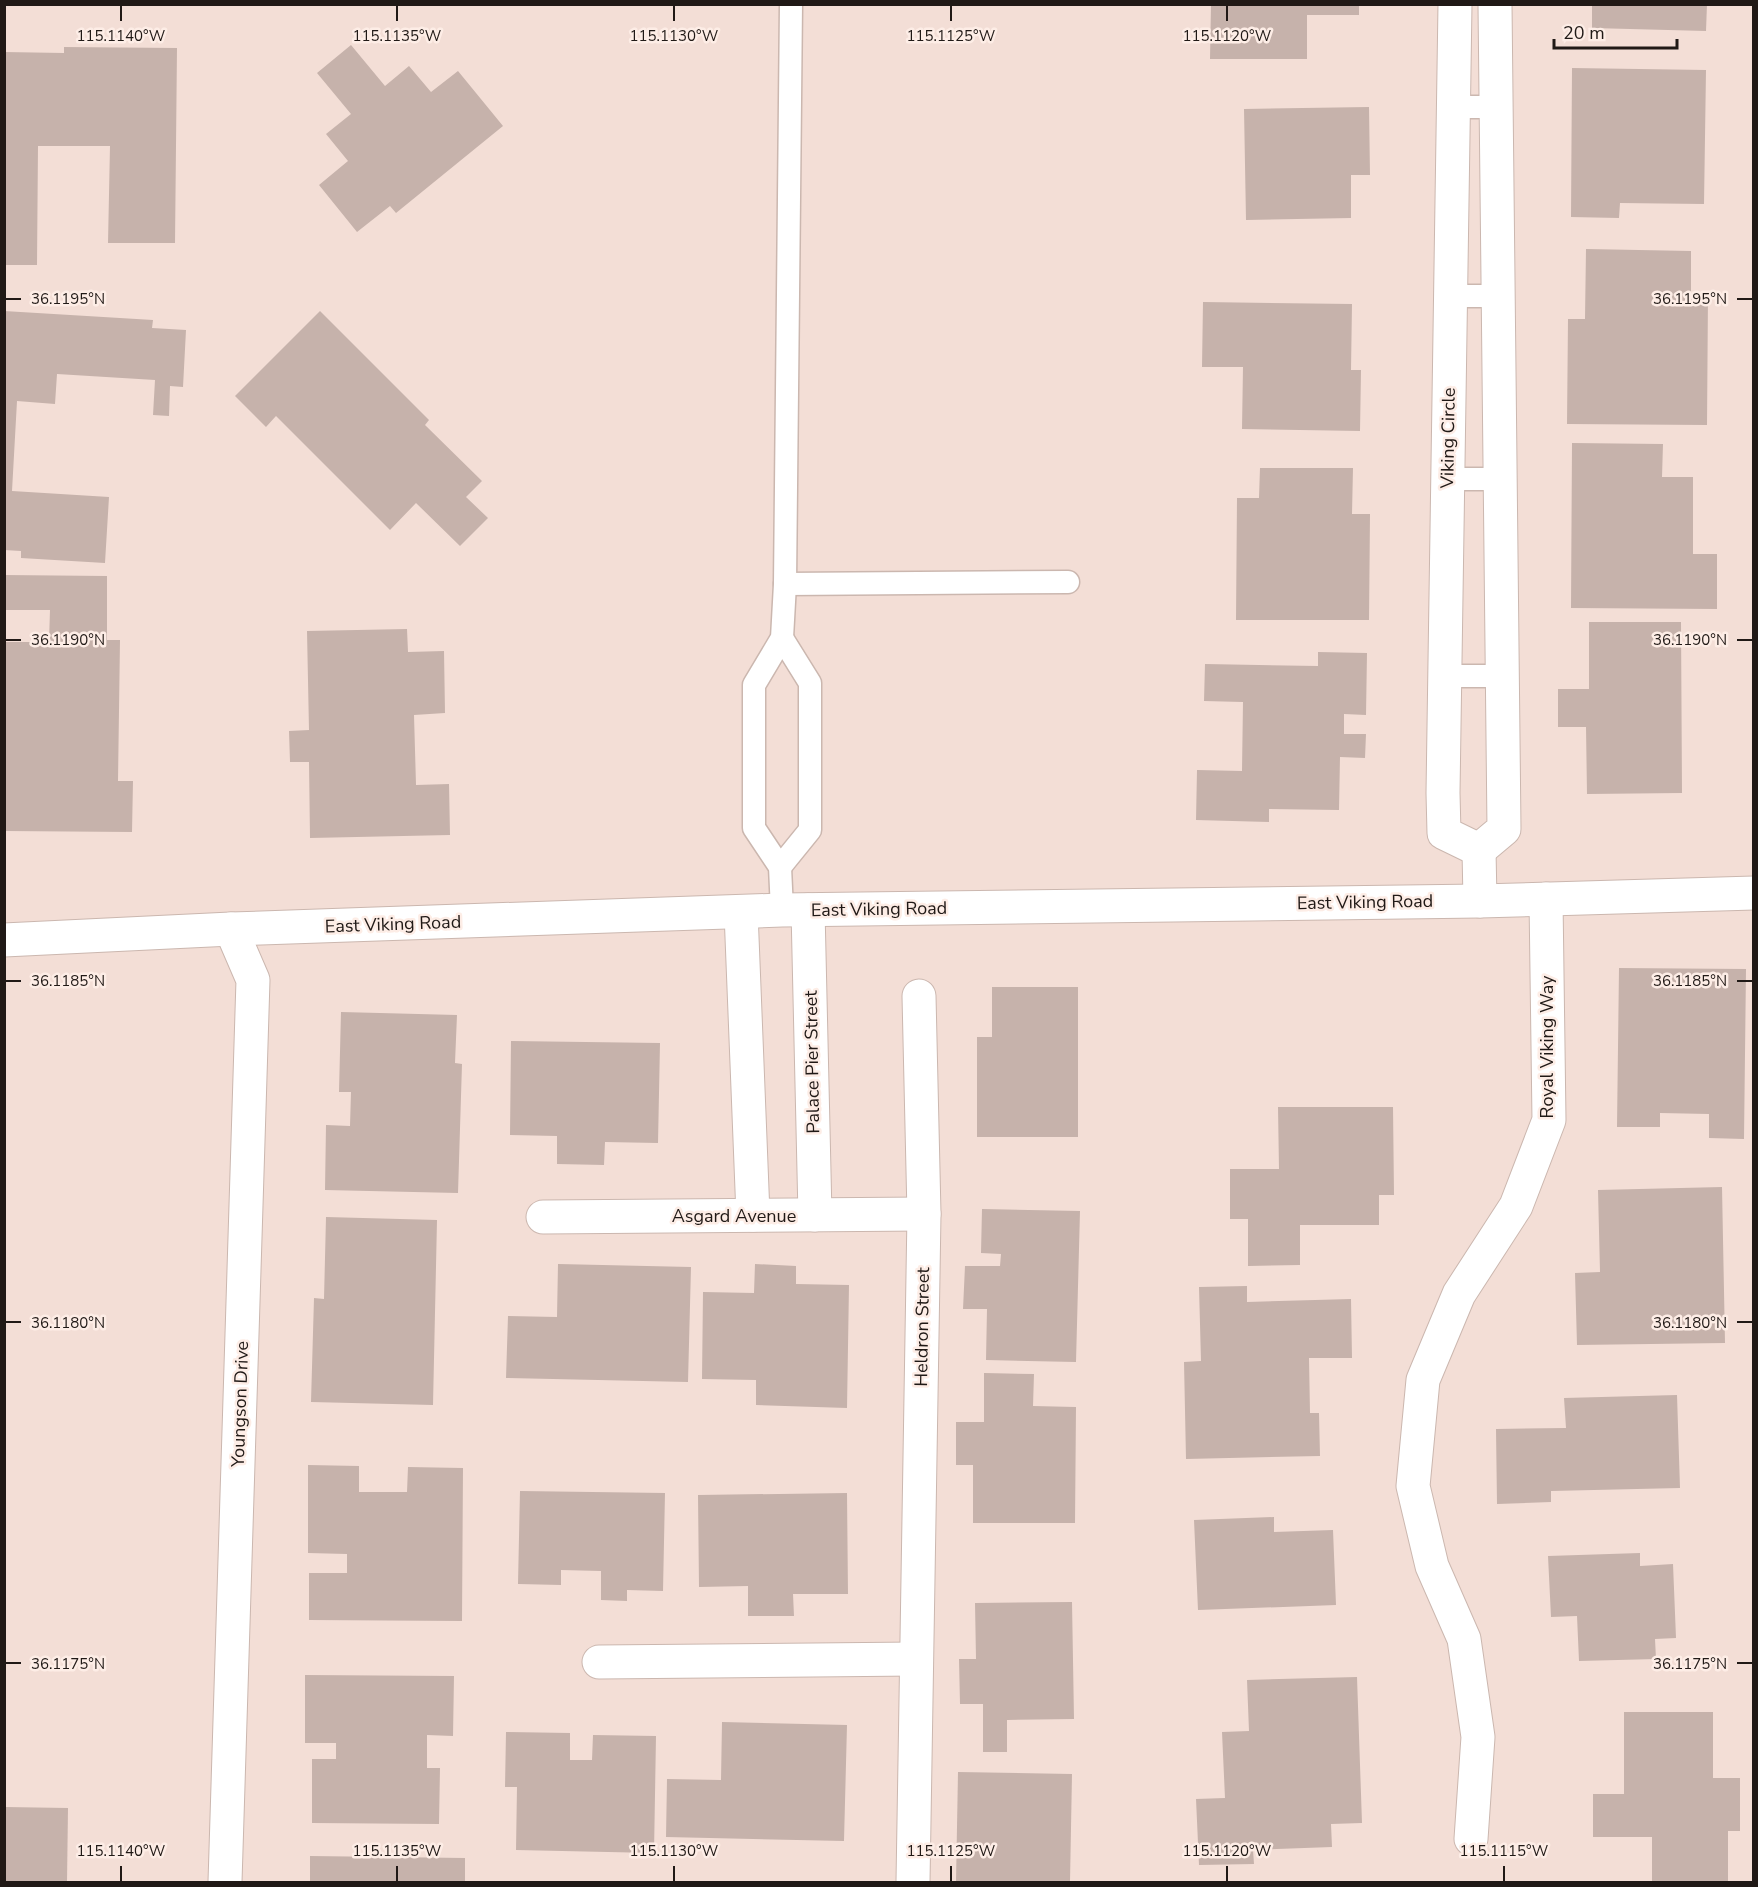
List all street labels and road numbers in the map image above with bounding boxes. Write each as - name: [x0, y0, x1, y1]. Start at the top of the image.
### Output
- street label: Viking Circle: [1435, 387, 1461, 490]
- street label: East Viking Road: [1297, 889, 1433, 915]
- street label: East Viking Road: [811, 896, 947, 922]
- street label: East Viking Road: [324, 910, 462, 938]
- street label: Royal Viking Way: [1535, 975, 1559, 1118]
- street label: Palace Pier Street: [799, 990, 825, 1134]
- street label: Asgard Avenue: [672, 1204, 796, 1228]
- street label: Heldron Street: [909, 1266, 935, 1387]
- street label: Youngson Drive: [226, 1340, 254, 1469]

